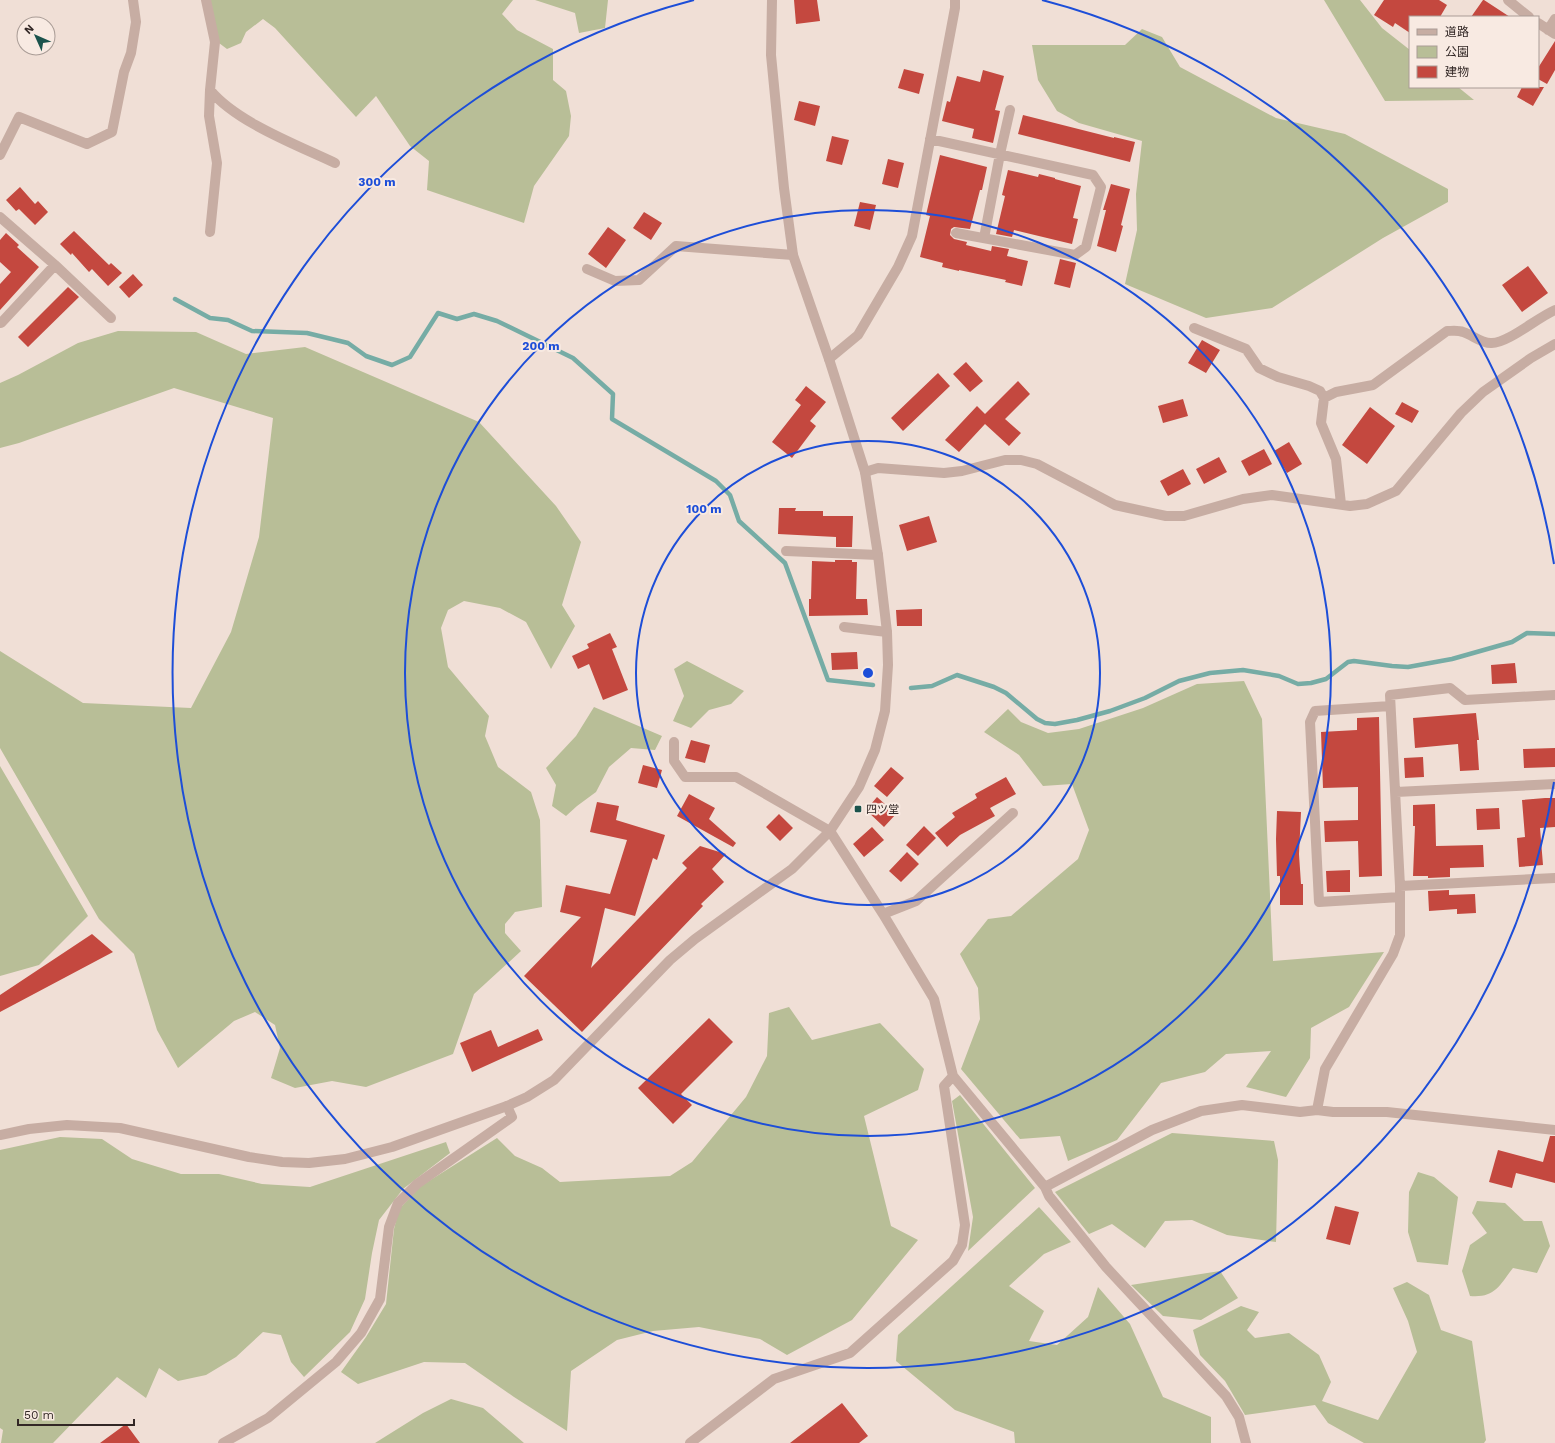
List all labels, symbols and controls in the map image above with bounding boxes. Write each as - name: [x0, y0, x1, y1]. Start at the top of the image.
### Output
- north arrow: [16, 16, 56, 56]
- legend: [1409, 16, 1539, 88]
- text: N: [22, 22, 37, 37]
- text: 道路: [1445, 25, 1469, 39]
- text: 公園: [1445, 45, 1469, 59]
- text: 建物: [1445, 65, 1469, 79]
- text: 300 m: [358, 175, 396, 189]
- text: 200 m: [522, 339, 560, 353]
- text: 100 m: [686, 502, 722, 516]
- centre of rings: [861, 666, 875, 680]
- place label: 四ツ堂: [866, 803, 899, 816]
- marker: 四ツ堂: [853, 804, 863, 814]
- scale bar: [18, 1401, 134, 1427]
- text: 50 m: [24, 1408, 54, 1422]

